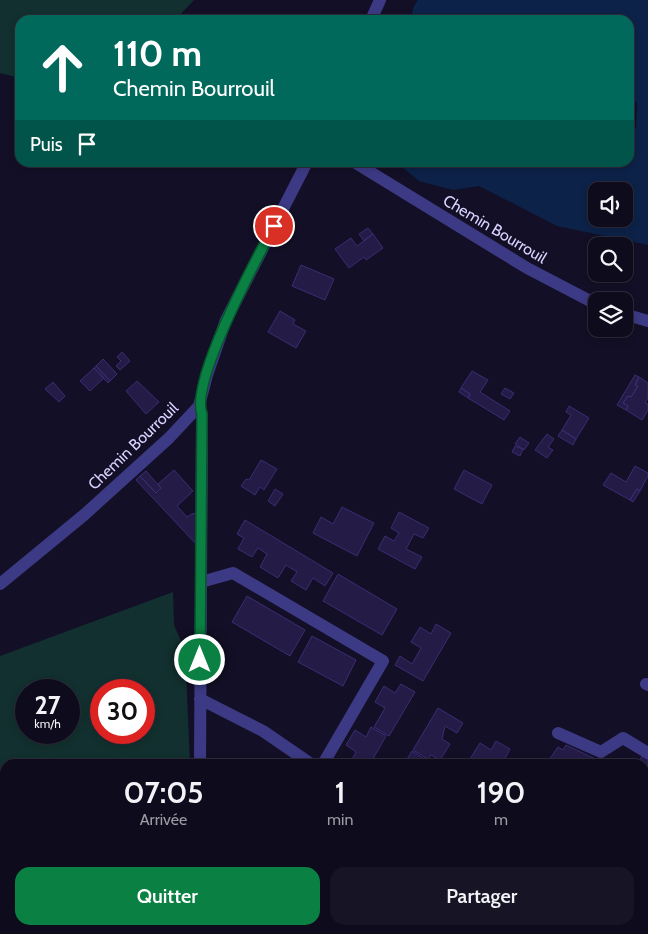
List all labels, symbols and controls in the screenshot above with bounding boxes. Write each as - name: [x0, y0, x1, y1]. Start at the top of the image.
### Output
- text: 110 m: [113, 32, 202, 75]
- icon: ahead: [30, 35, 95, 100]
- text: Chemin Bourrouil: [113, 75, 275, 102]
- icon: arrive: [73, 130, 101, 158]
- text: Puis: [30, 133, 63, 156]
- map controls: [588, 182, 633, 337]
- button: sound: [588, 182, 633, 227]
- street label: Chemin Bourrouil: [440, 191, 551, 268]
- pin: [253, 205, 295, 247]
- icon: arrive: [260, 212, 288, 240]
- button: search: [588, 237, 633, 282]
- button: layers: [588, 292, 633, 337]
- street label: Chemin Bourrouil: [84, 398, 182, 494]
- position arrow: [173, 633, 225, 685]
- speed limit sign: 30: [90, 679, 155, 744]
- text: 27: [35, 690, 60, 720]
- text: km/h: [34, 716, 61, 731]
- text: 07:05: [124, 774, 203, 811]
- text: 1: [335, 774, 345, 811]
- text: 190: [477, 774, 525, 811]
- text: Arrivée: [140, 810, 187, 829]
- text: min: [327, 810, 353, 829]
- text: m: [494, 810, 508, 829]
- button: Quitter: [15, 867, 320, 925]
- button: Partager: [330, 867, 634, 925]

